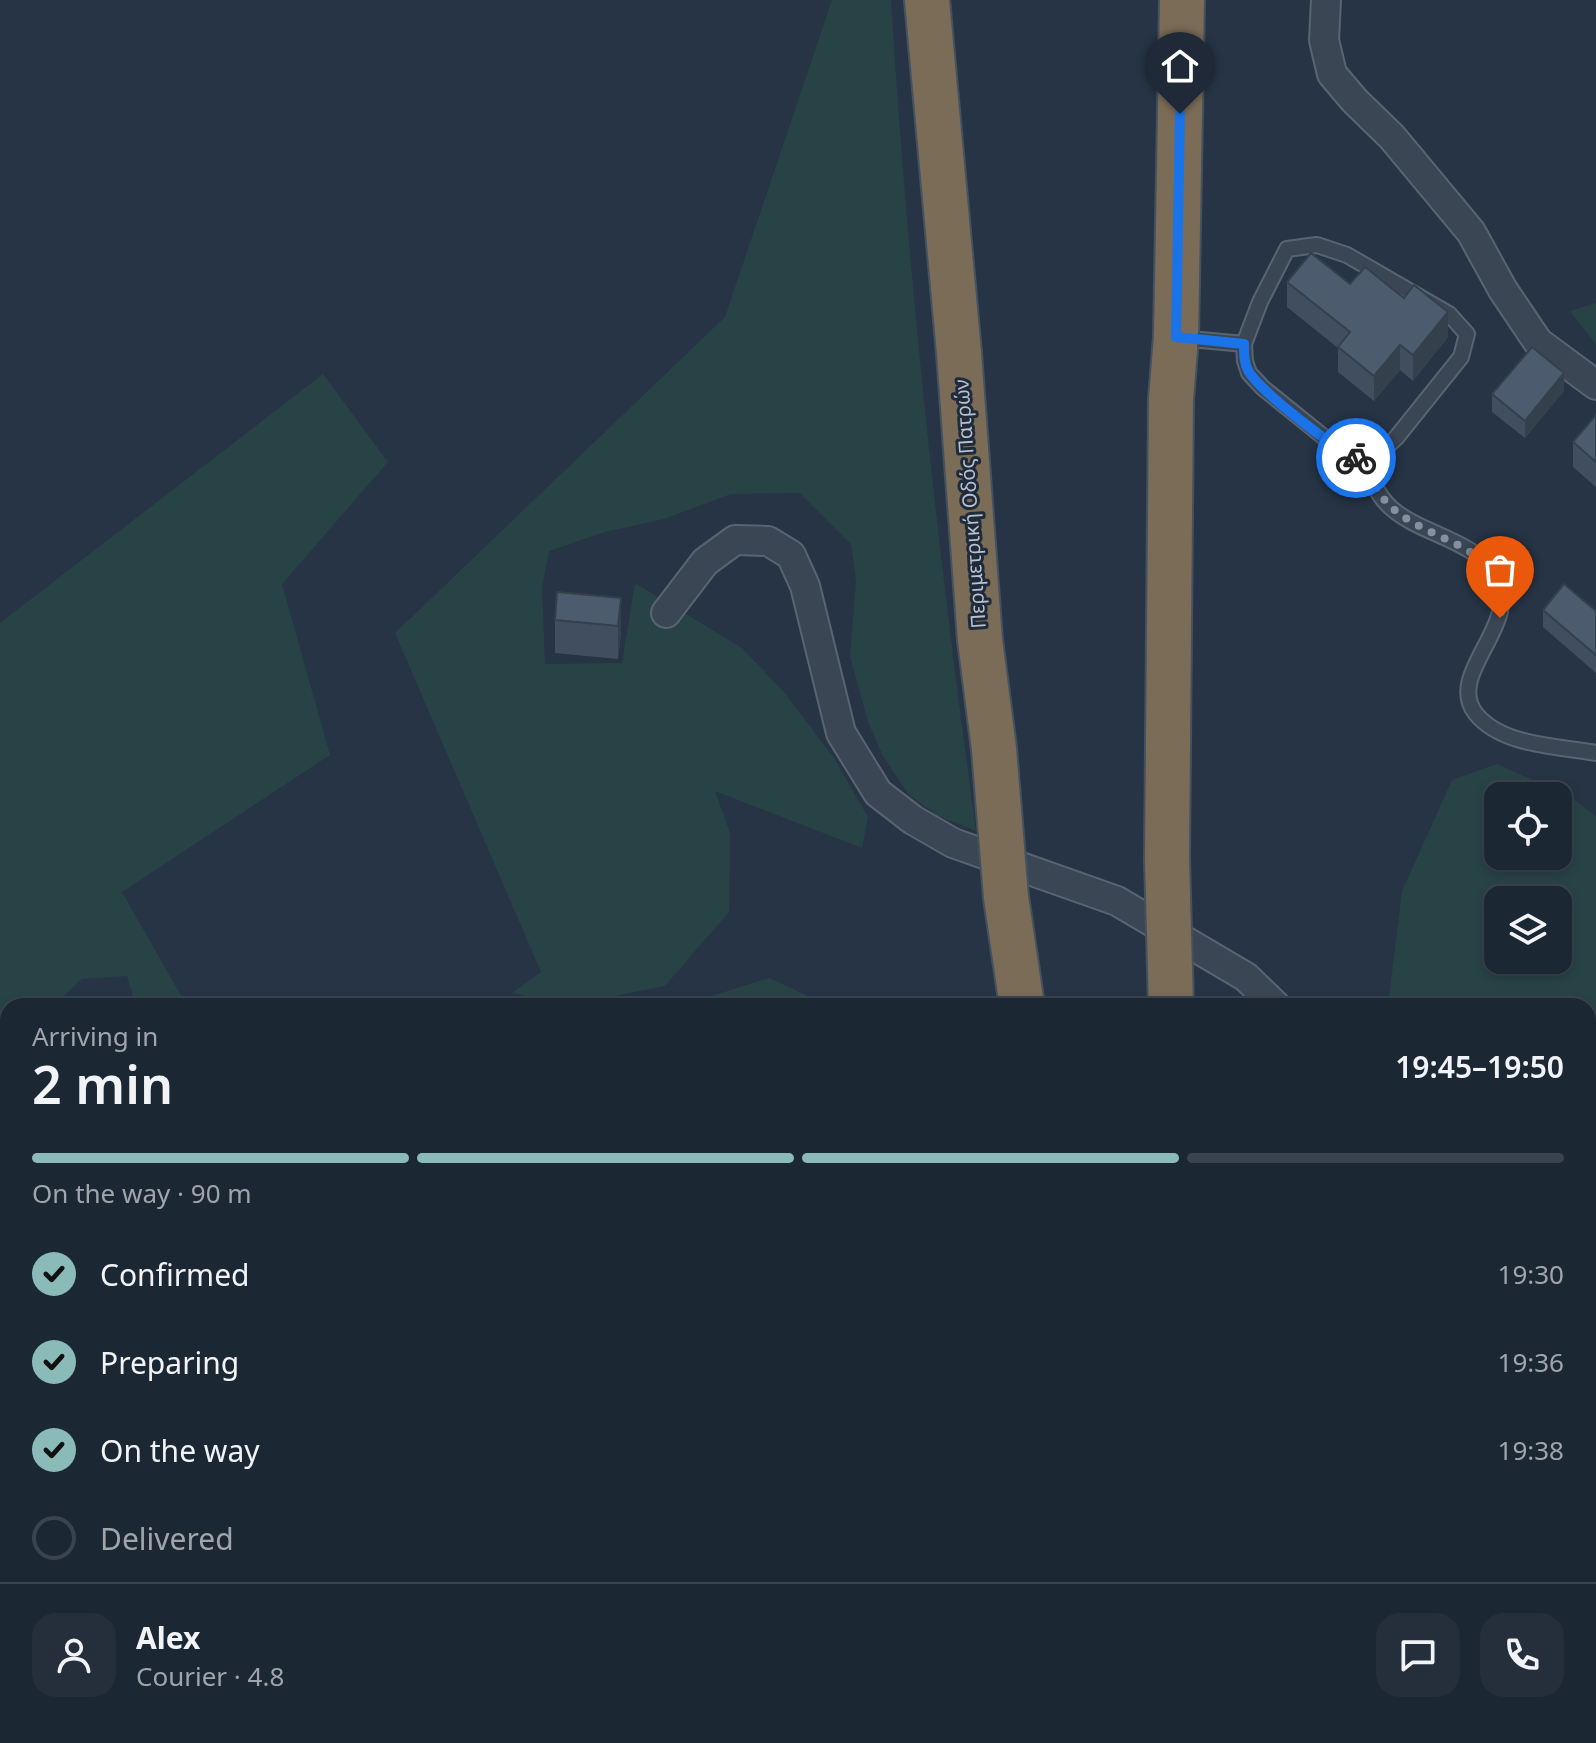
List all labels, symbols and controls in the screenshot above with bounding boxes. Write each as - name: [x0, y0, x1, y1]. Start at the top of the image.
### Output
- pin: [1146, 32, 1214, 114]
- icon: home: [1158, 44, 1202, 88]
- street label: Περιμετρική Οδός Πατρών: [947, 379, 992, 630]
- courier: [1316, 418, 1396, 498]
- icon: bike: [1334, 436, 1378, 480]
- pin: [1466, 536, 1534, 618]
- icon: bag: [1478, 548, 1522, 592]
- map controls: [1484, 782, 1572, 974]
- button: locate: [1484, 782, 1572, 870]
- button: layers: [1484, 886, 1572, 974]
- text: Arriving in: [32, 1018, 158, 1054]
- text: 19:45–19:50: [1395, 1046, 1564, 1087]
- text: 2 min: [32, 1048, 173, 1119]
- text: On the way · 90 m: [32, 1175, 252, 1211]
- icon: check: [32, 1252, 76, 1296]
- text: Confirmed: [100, 1254, 250, 1295]
- text: 19:30: [1498, 1256, 1564, 1292]
- icon: check: [32, 1340, 76, 1384]
- text: Preparing: [100, 1342, 239, 1383]
- text: 19:36: [1498, 1344, 1564, 1380]
- icon: check: [32, 1428, 76, 1472]
- text: On the way: [100, 1430, 260, 1471]
- text: 19:38: [1498, 1432, 1564, 1468]
- text: Delivered: [100, 1518, 234, 1559]
- button: person: [32, 1613, 116, 1697]
- button: chat: [1376, 1613, 1460, 1697]
- button: phone: [1480, 1613, 1564, 1697]
- text: Alex: [136, 1617, 200, 1658]
- text: Courier · 4.8: [136, 1658, 284, 1694]

